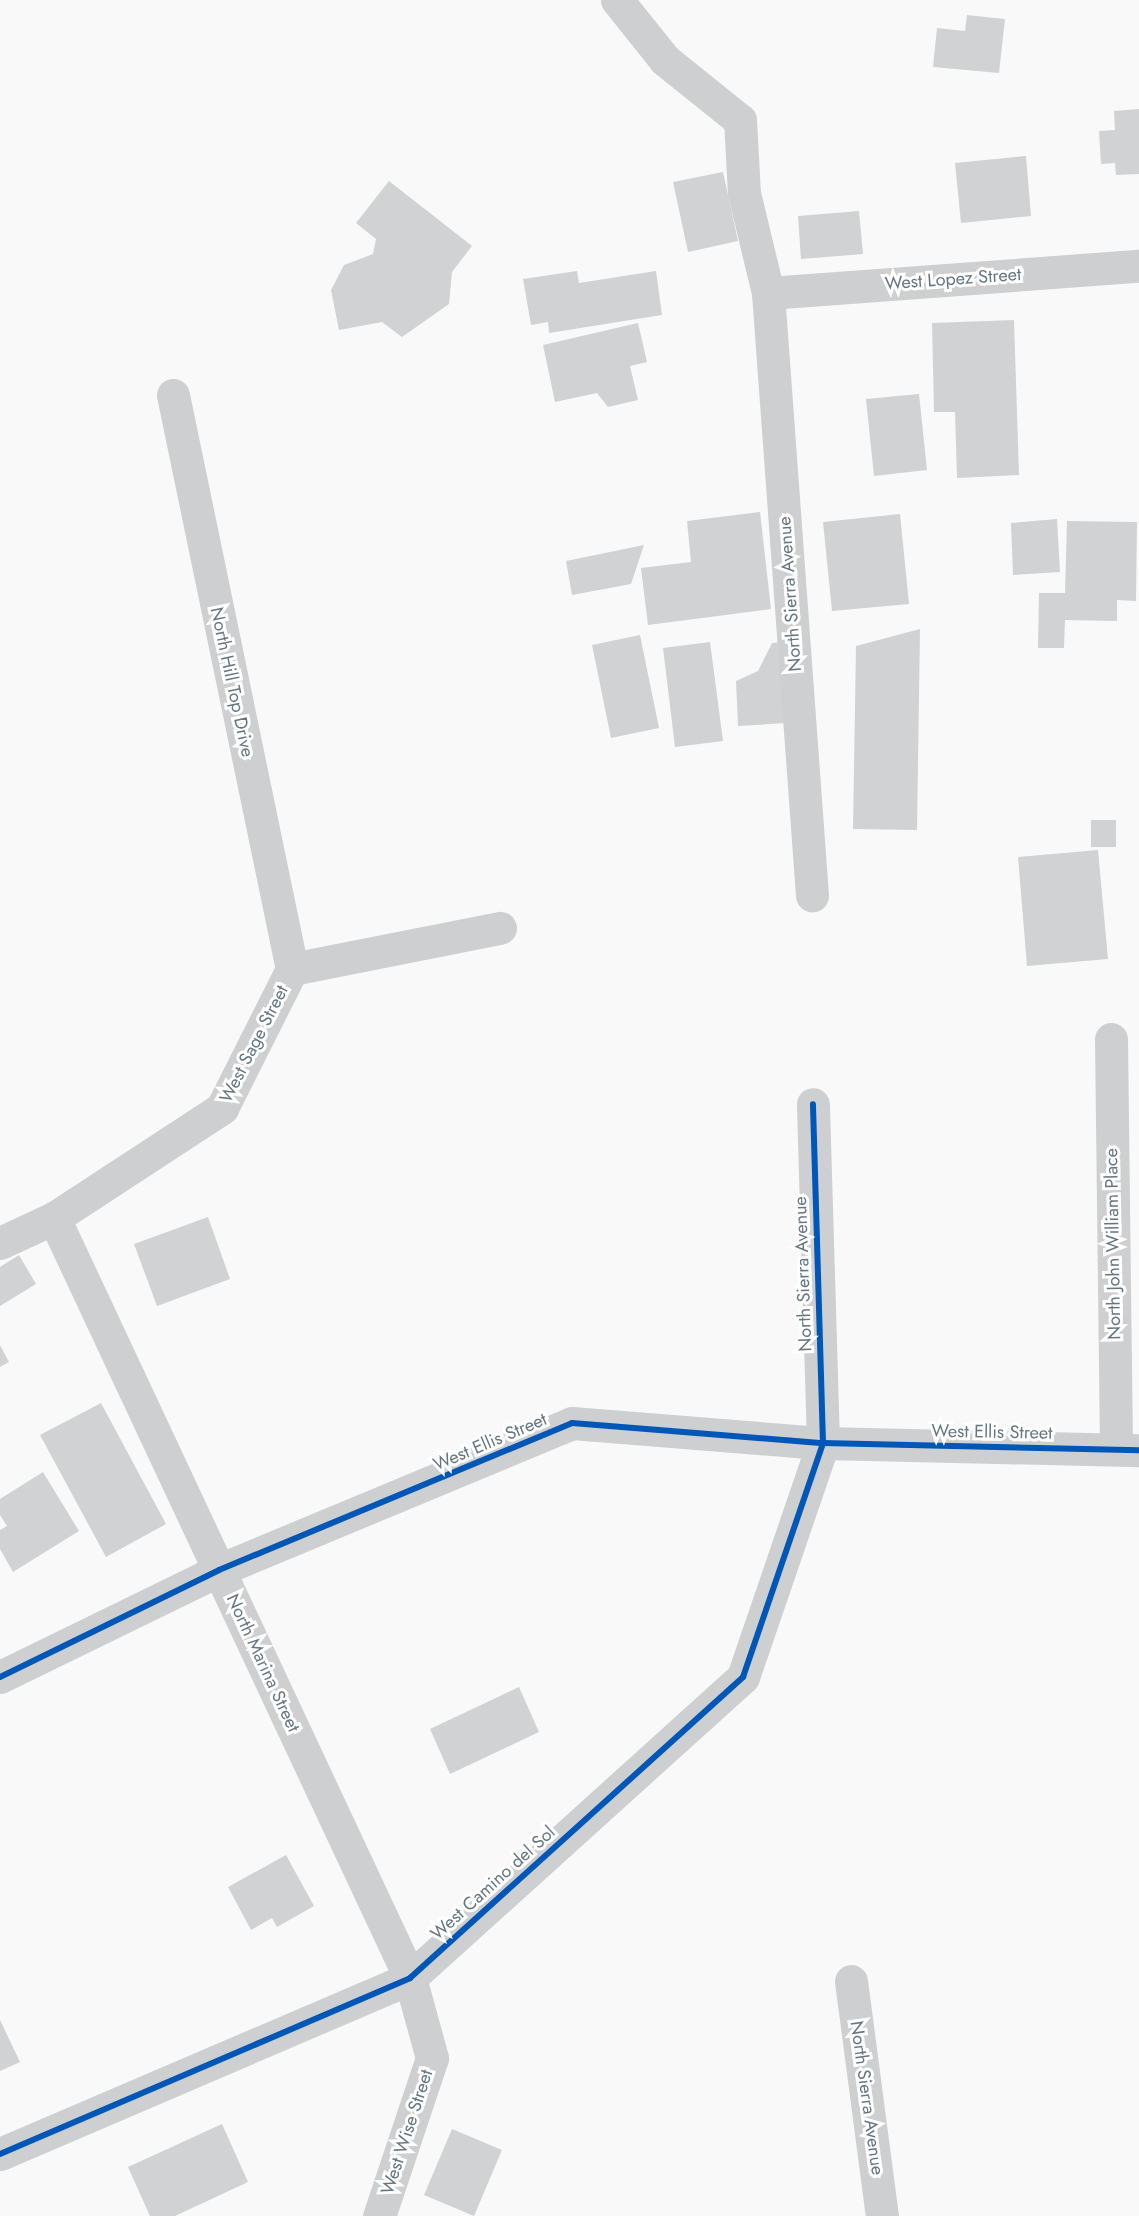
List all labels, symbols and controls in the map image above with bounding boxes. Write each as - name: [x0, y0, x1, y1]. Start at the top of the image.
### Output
- street label: West Lopez Street: [884, 263, 1022, 295]
- street label: North Sierra Avenue: [774, 516, 806, 672]
- street label: North Hill Top Drive: [206, 605, 258, 759]
- street label: West Sage Street: [215, 982, 293, 1106]
- street label: North John William Place: [1101, 1148, 1125, 1340]
- street label: North Sierra Avenue: [789, 1196, 817, 1352]
- street label: West Ellis Street: [430, 1408, 550, 1476]
- street label: West Ellis Street: [931, 1420, 1053, 1444]
- street label: North Marina Street: [222, 1591, 304, 1735]
- street label: West Camino del Sol: [426, 1821, 560, 1945]
- street label: North Sierra Avenue: [845, 2020, 889, 2176]
- street label: West Wise Street: [377, 2067, 437, 2197]

